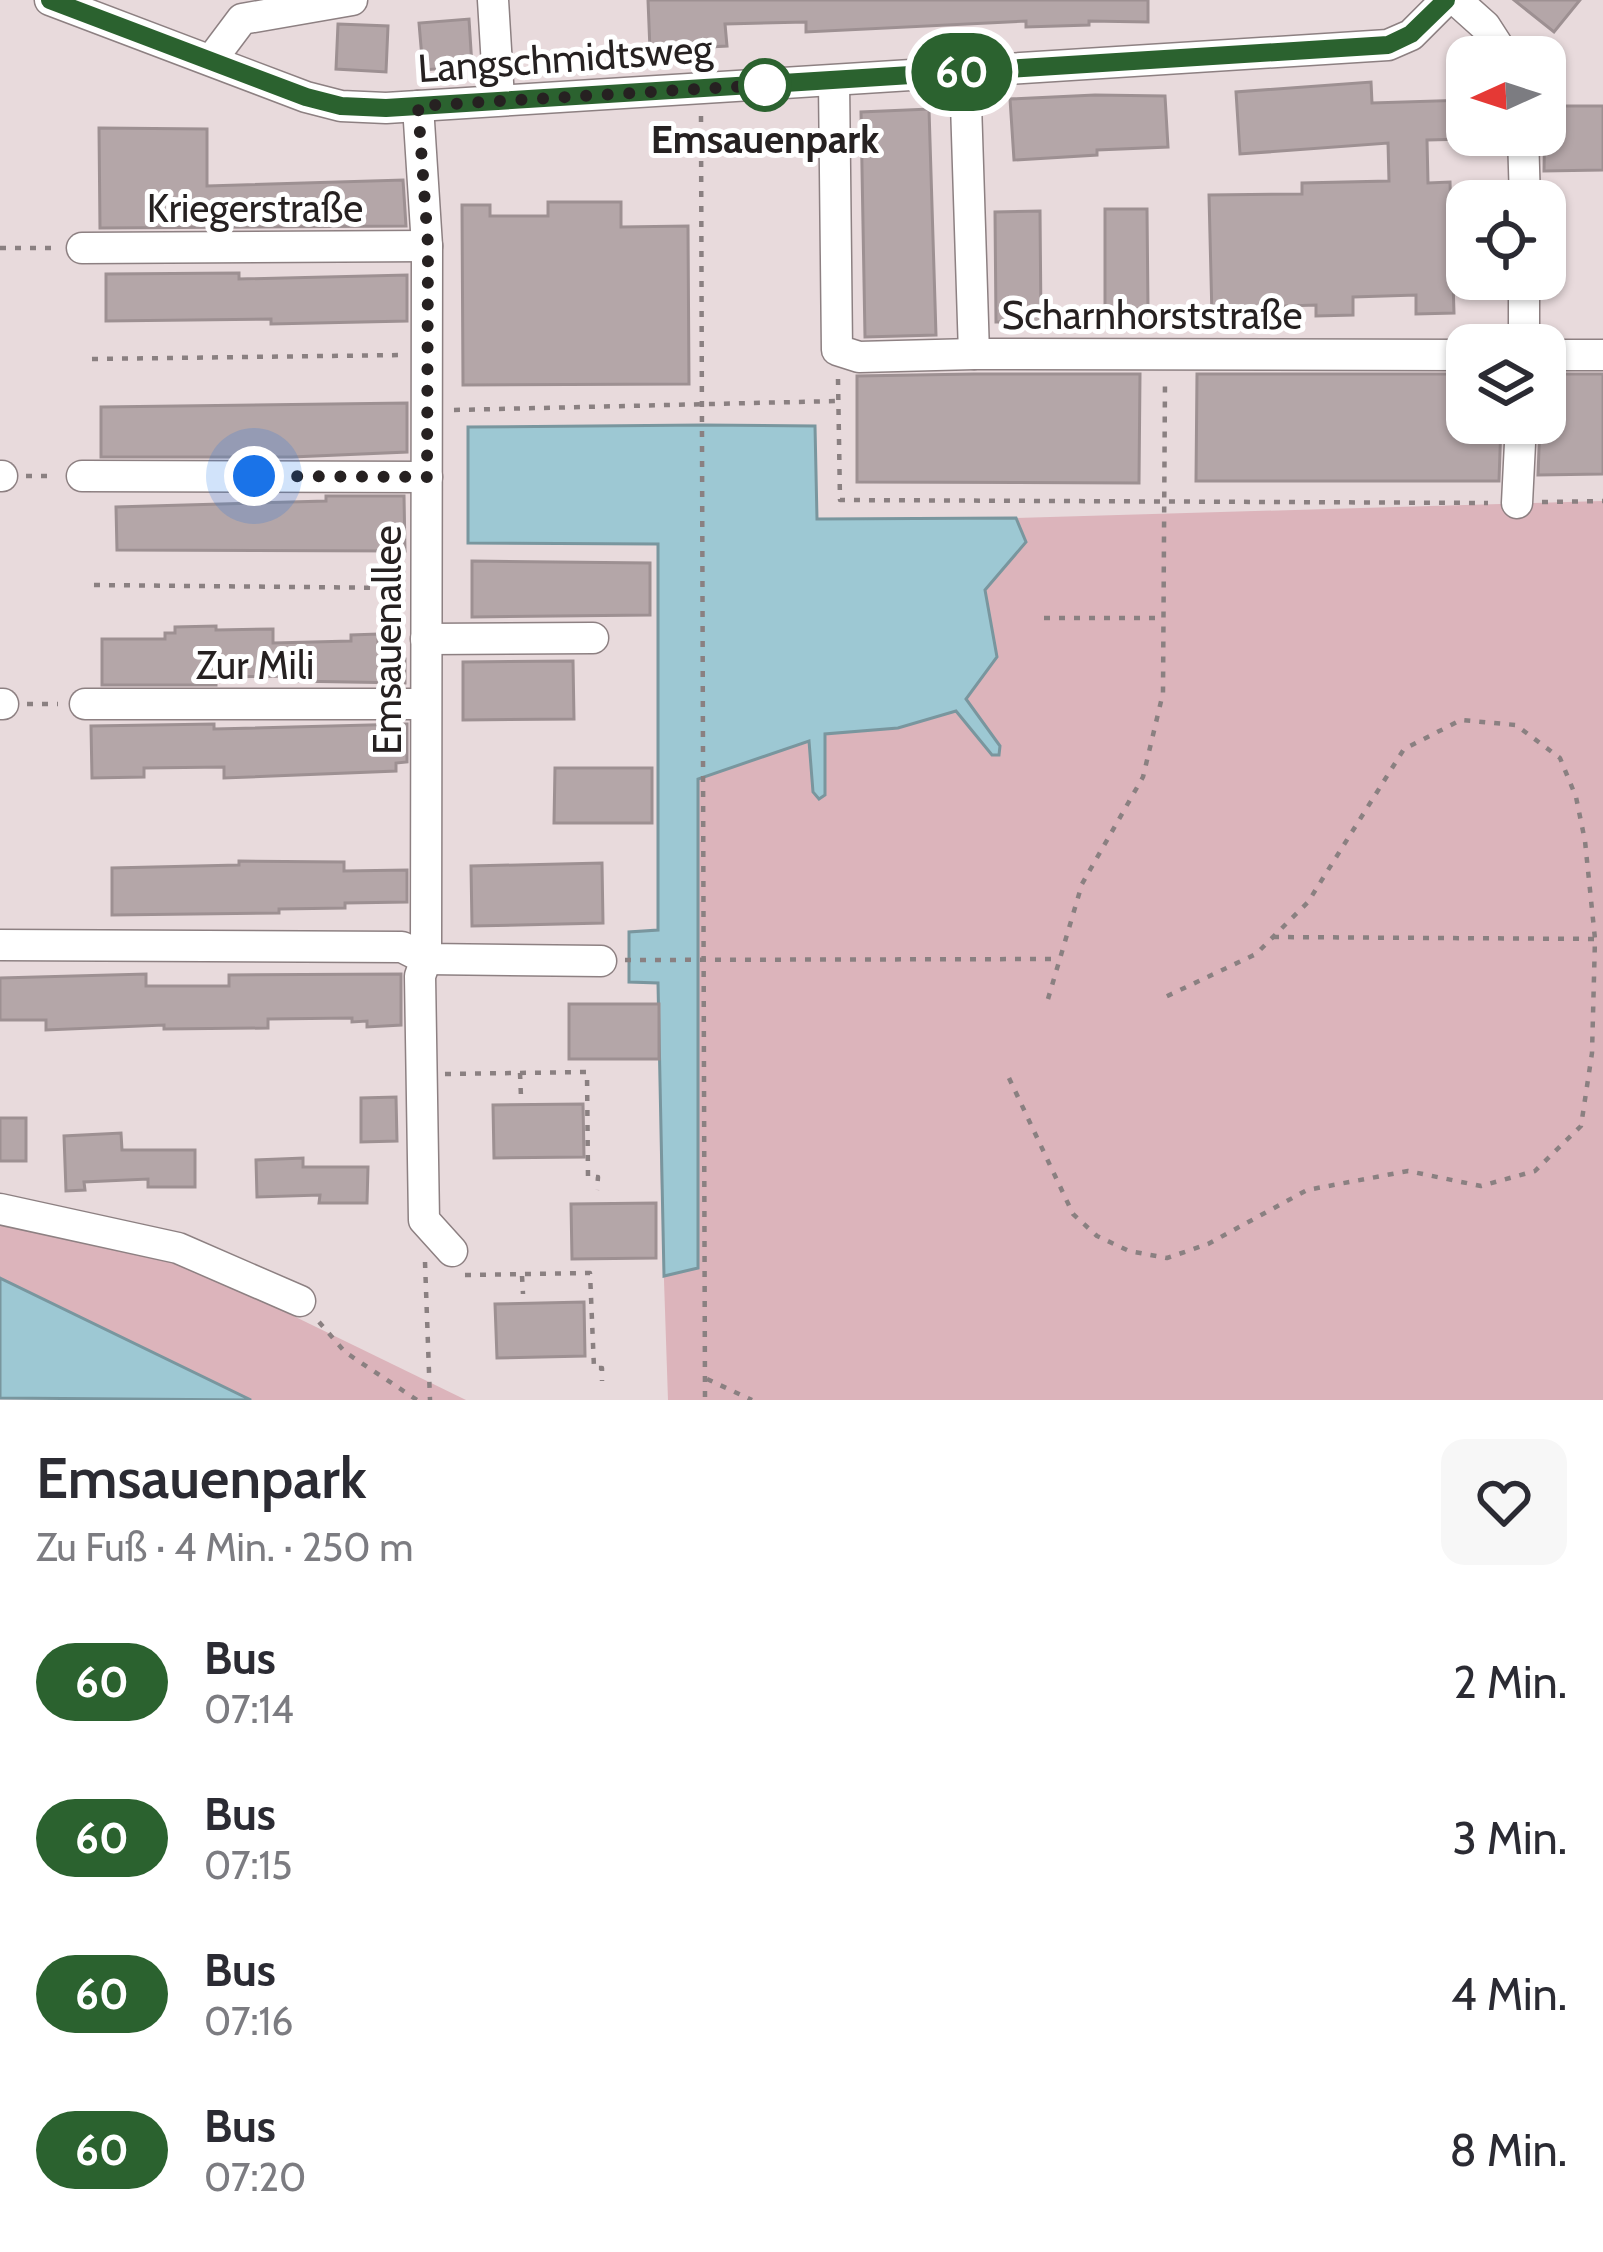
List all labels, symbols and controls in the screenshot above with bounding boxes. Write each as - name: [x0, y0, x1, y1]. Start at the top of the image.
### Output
- street label: Langschmidtsweg: [416, 24, 715, 92]
- line badge: 60: [908, 33, 1016, 111]
- north arrow: [1446, 36, 1566, 156]
- map controls: [1446, 36, 1566, 444]
- text: 60: [935, 46, 989, 98]
- marker: Emsauenpark: [740, 60, 790, 110]
- place label: Emsauenpark: [651, 115, 879, 163]
- button: locate: [1446, 180, 1566, 300]
- street label: Kriegerstraße: [147, 184, 363, 232]
- street label: Scharnhorststraße: [1001, 291, 1303, 339]
- button: layers: [1446, 324, 1566, 444]
- your location: [224, 446, 284, 506]
- street label: Emsauenallee: [363, 525, 411, 755]
- street label: Zur Mili: [196, 641, 314, 689]
- button: heart: [1441, 1439, 1567, 1565]
- text: Emsauenpark: [36, 1443, 367, 1512]
- text: Zu Fuß · 4 Min. · 250 m: [36, 1523, 413, 1571]
- text: Bus: [204, 1631, 276, 1685]
- text: 2 Min.: [1453, 1655, 1567, 1709]
- text: 60: [75, 1656, 129, 1708]
- text: 07:14: [204, 1685, 294, 1733]
- text: Bus: [204, 1787, 276, 1841]
- text: 3 Min.: [1452, 1811, 1567, 1865]
- text: 60: [75, 1812, 129, 1864]
- text: 07:15: [204, 1841, 292, 1889]
- text: Bus: [204, 1943, 276, 1997]
- text: 4 Min.: [1451, 1967, 1567, 2021]
- text: 60: [75, 1968, 129, 2020]
- text: 07:16: [204, 1997, 293, 2045]
- text: Bus: [204, 2099, 276, 2153]
- text: 8 Min.: [1449, 2123, 1567, 2177]
- text: 60: [75, 2124, 129, 2176]
- text: 07:20: [204, 2153, 306, 2201]

